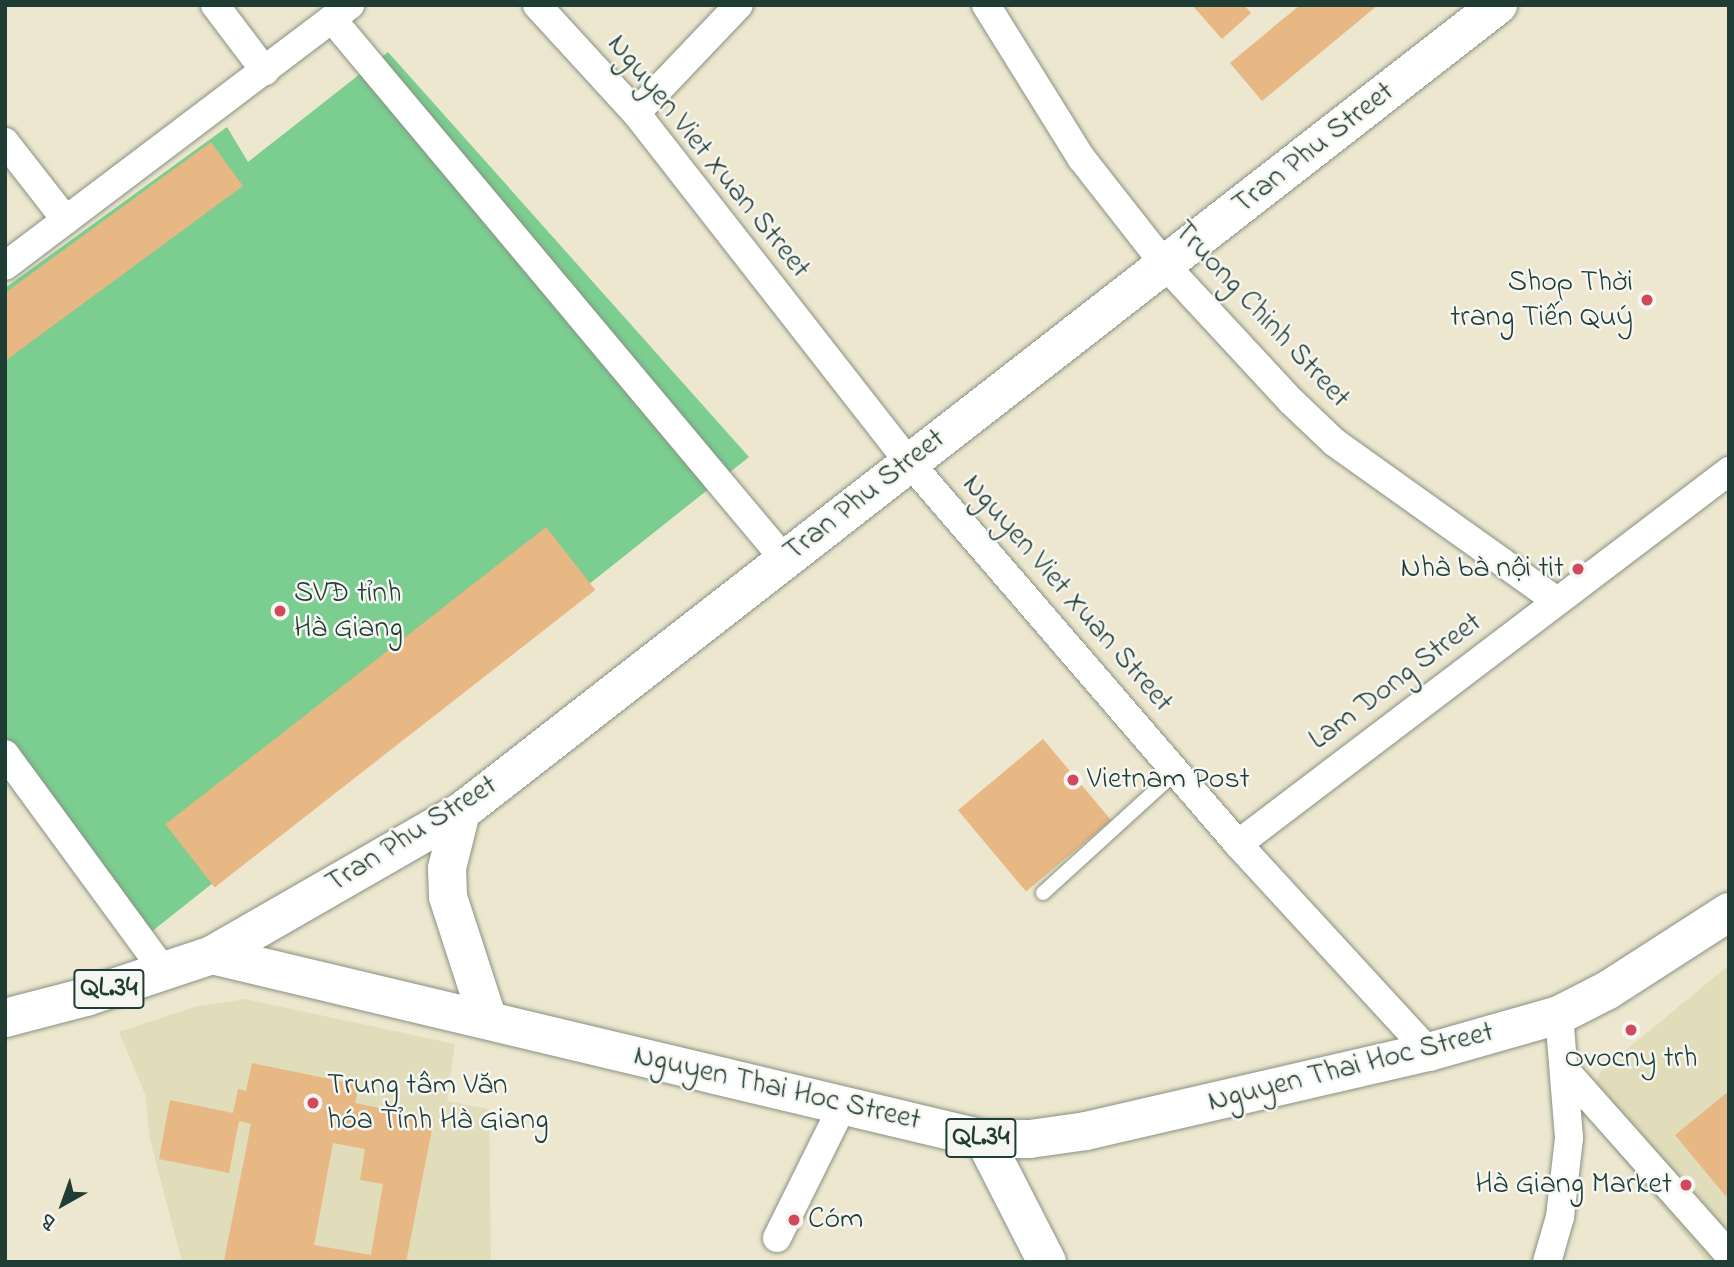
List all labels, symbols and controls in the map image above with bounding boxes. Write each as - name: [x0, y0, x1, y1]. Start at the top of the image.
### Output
- street label: Nguyen Viet Xuan Street: [598, 28, 818, 286]
- street label: Tran Phu Street: [1226, 75, 1402, 223]
- street label: Truong Chinh Street: [1165, 214, 1357, 416]
- place label: Shop Thời trang Tiến Quý: [1450, 265, 1633, 336]
- marker: Shop Thời trang Tiến Quý: [1639, 292, 1655, 308]
- street label: Tran Phu Street: [777, 422, 953, 570]
- street label: Nguyen Viet Xuan Street: [954, 468, 1180, 720]
- place label: Nhà bà nội tit: [1400, 551, 1564, 587]
- marker: Nhà bà nội tit: [1570, 561, 1586, 577]
- place label: SVĐ tỉnh Hà Giang: [294, 576, 403, 646]
- marker: SVĐ tỉnh Hà Giang: [272, 603, 288, 619]
- street label: Lam Dong Street: [1302, 605, 1490, 759]
- place label: Vietnam Post: [1087, 762, 1250, 798]
- street label: Tran Phu Street: [320, 768, 504, 902]
- marker: Vietnam Post: [1065, 772, 1081, 788]
- road number: QL.34: [72, 964, 146, 1014]
- street label: Nguyen Thai Hoc Street: [1204, 1015, 1498, 1121]
- marker: Ovocny trh: [1623, 1022, 1639, 1038]
- street label: Nguyen Thai Hoc Street: [630, 1038, 924, 1140]
- place label: Ovocny trh: [1565, 1041, 1697, 1077]
- place label: Trung tâm Văn hóa Tỉnh Hà Giang: [327, 1068, 548, 1138]
- marker: Trung tâm Văn hóa Tỉnh Hà Giang: [305, 1095, 321, 1111]
- road number: QL.34: [944, 1114, 1018, 1162]
- place label: Hà Giang Market: [1475, 1167, 1672, 1203]
- north arrow: [28, 1169, 98, 1239]
- marker: Hà Giang Market: [1678, 1177, 1694, 1193]
- place label: Cóm: [808, 1202, 863, 1238]
- text: B: [36, 1206, 63, 1235]
- marker: Cóm: [786, 1212, 802, 1228]

